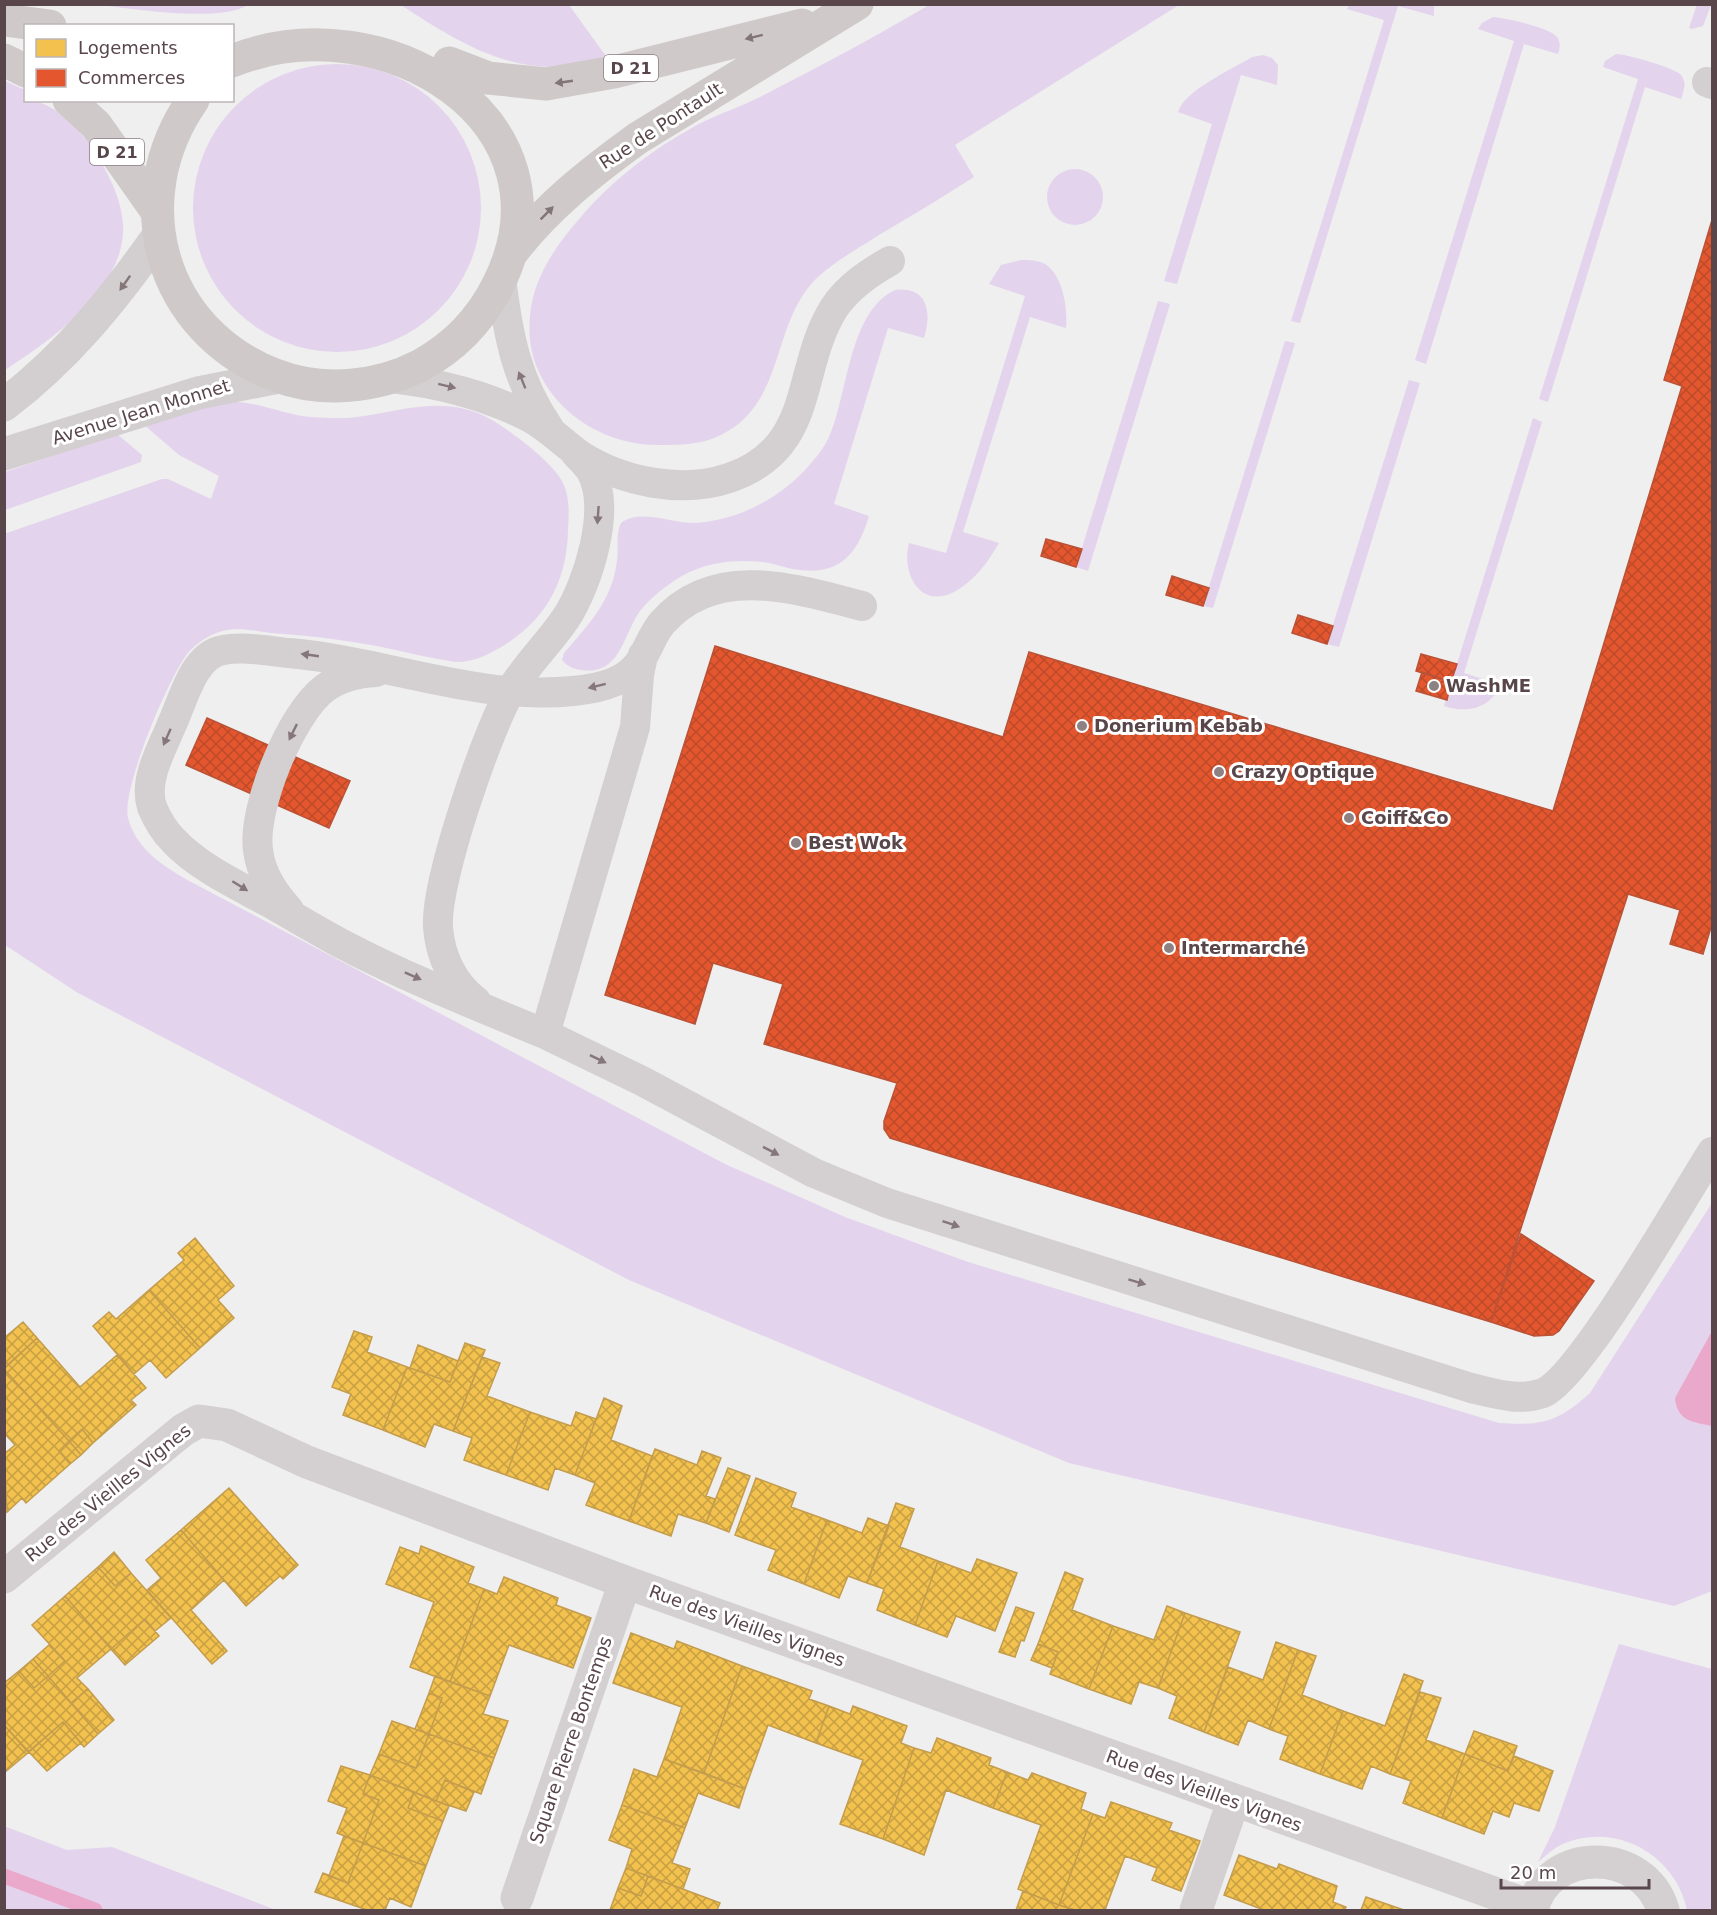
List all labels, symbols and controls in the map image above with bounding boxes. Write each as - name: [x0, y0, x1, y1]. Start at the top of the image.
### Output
- legend: [24, 24, 234, 102]
- one-way arrow: [745, 33, 763, 43]
- text: Logements: [78, 37, 178, 58]
- road number: D 21: [604, 55, 658, 81]
- text: Commerces: [78, 67, 185, 88]
- one-way arrow: [555, 77, 574, 86]
- street label: Rue de Pontault: [595, 78, 726, 173]
- road number: D 21: [90, 139, 144, 165]
- one-way arrow: [540, 206, 554, 220]
- one-way arrow: [120, 275, 131, 291]
- one-way arrow: [517, 370, 527, 388]
- street label: Avenue Jean Monnet: [49, 374, 232, 449]
- one-way arrow: [438, 382, 457, 392]
- one-way arrow: [593, 505, 602, 524]
- one-way arrow: [301, 651, 320, 660]
- place label: WashME: [1446, 675, 1531, 696]
- marker: WashME: [1427, 679, 1441, 693]
- one-way arrow: [588, 682, 606, 692]
- place label: Donerium Kebab: [1094, 715, 1263, 736]
- marker: Donerium Kebab: [1075, 719, 1089, 733]
- one-way arrow: [288, 724, 298, 741]
- one-way arrow: [162, 728, 172, 746]
- place label: Crazy Optique: [1231, 761, 1375, 782]
- marker: Crazy Optique: [1212, 765, 1226, 779]
- place label: Coiff&Co: [1361, 807, 1449, 828]
- marker: Coiff&Co: [1342, 811, 1356, 825]
- place label: Best Wok: [808, 832, 904, 853]
- marker: Best Wok: [789, 836, 803, 850]
- one-way arrow: [232, 881, 248, 892]
- place label: Intermarché: [1181, 937, 1306, 958]
- marker: Intermarché: [1162, 941, 1176, 955]
- one-way arrow: [404, 972, 422, 982]
- one-way arrow: [590, 1055, 607, 1064]
- one-way arrow: [762, 1146, 779, 1156]
- one-way arrow: [942, 1220, 960, 1230]
- one-way arrow: [1128, 1278, 1146, 1287]
- street label: Rue des Vieilles Vignes: [21, 1419, 195, 1566]
- street label: Rue des Vieilles Vignes: [646, 1580, 848, 1671]
- street label: Square Pierre Bontemps: [525, 1633, 616, 1846]
- street label: Rue des Vieilles Vignes: [1103, 1745, 1305, 1836]
- scale bar: [1501, 1852, 1650, 1890]
- text: 20 m: [1510, 1862, 1556, 1883]

